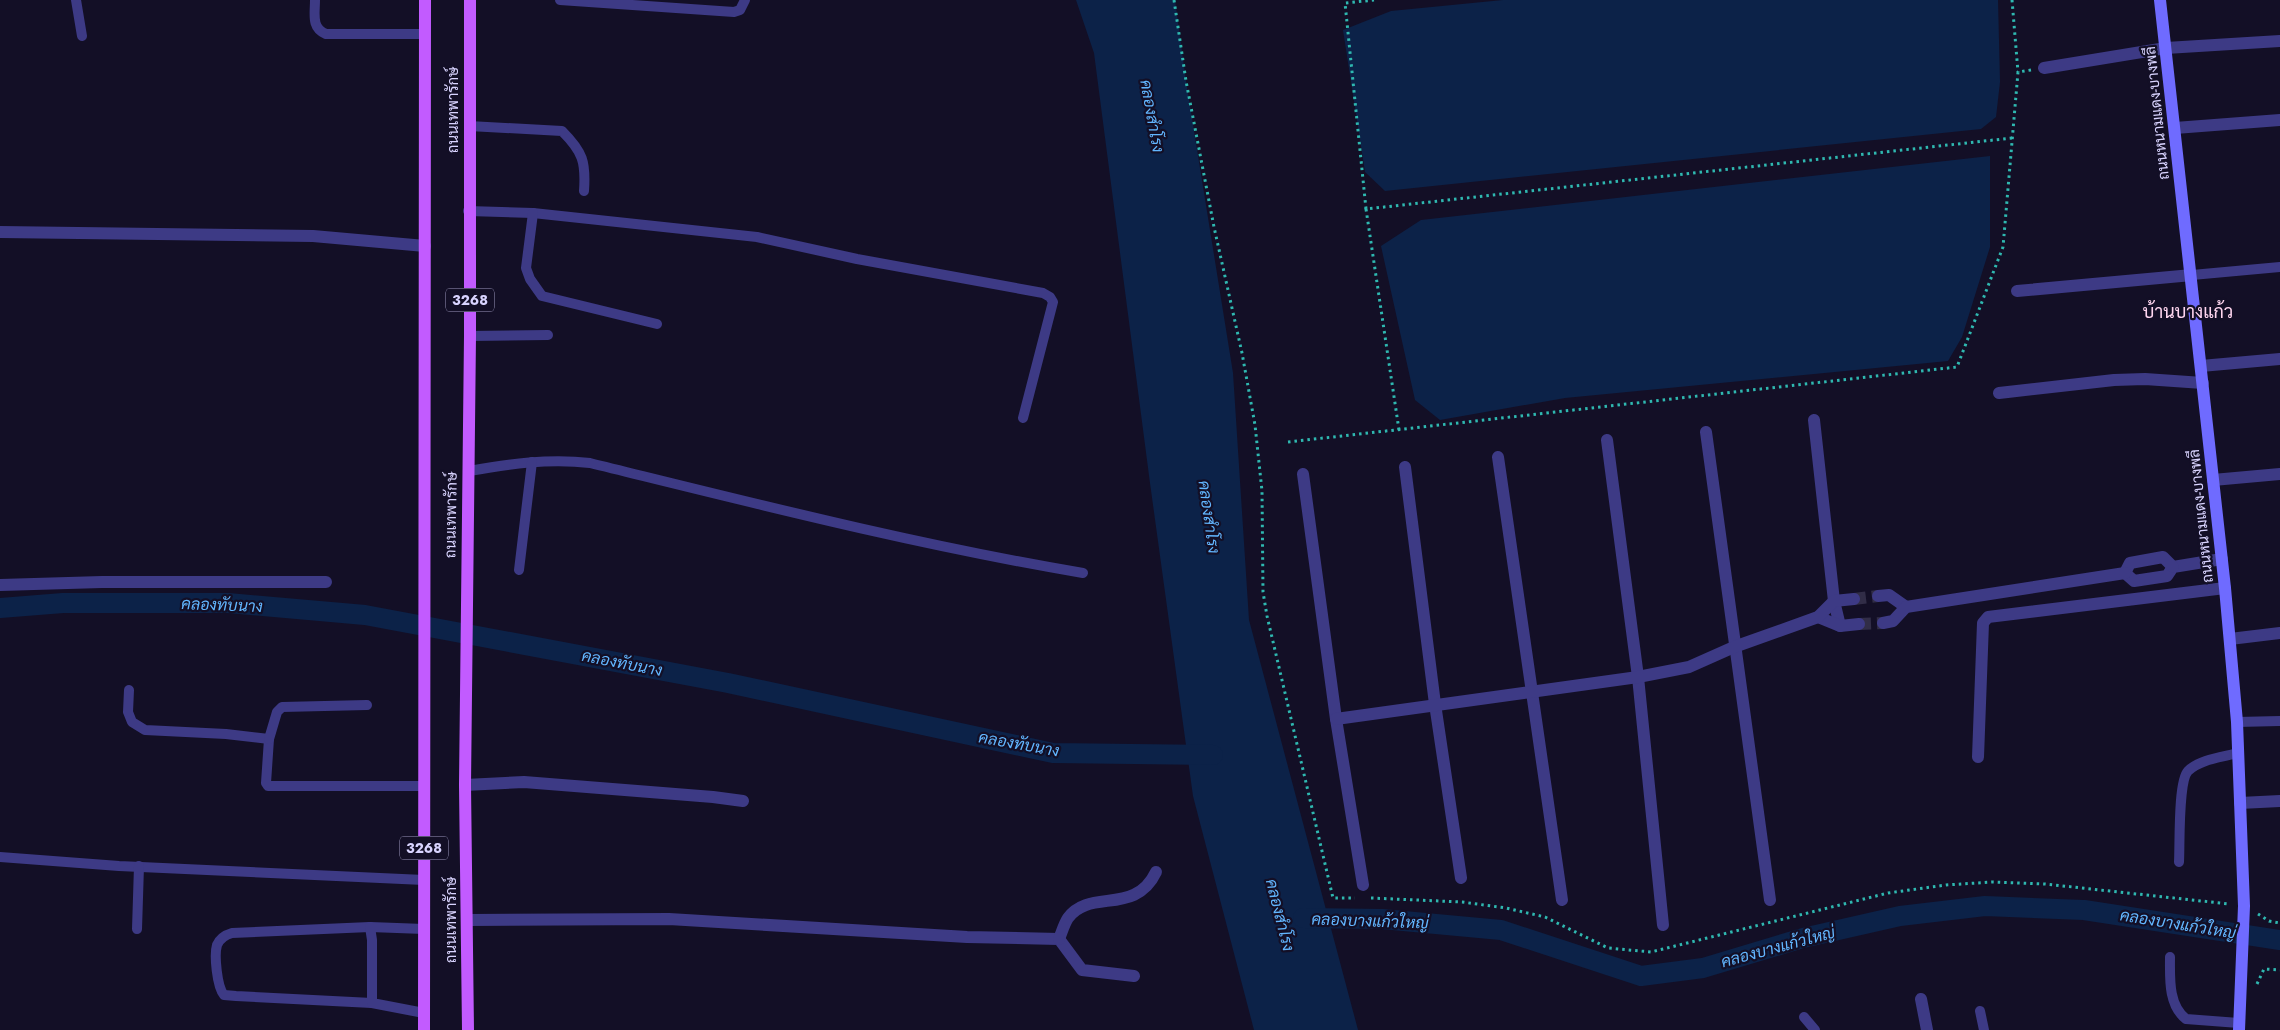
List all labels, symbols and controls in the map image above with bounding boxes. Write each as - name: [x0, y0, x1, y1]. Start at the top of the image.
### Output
- street label: ถนนหนามแดง-บางพลี: [2139, 45, 2175, 181]
- street label: ถนนเทพารักษ์: [442, 66, 464, 153]
- water label: คลองสำโรง: [1134, 78, 1170, 154]
- road number: 3268: [446, 288, 494, 312]
- district label: บ้านบางแก้ว: [2143, 299, 2233, 325]
- street label: ถนนหนามแดง-บางพลี: [2183, 448, 2219, 584]
- street label: ถนนเทพารักษ์: [439, 471, 463, 558]
- water label: คลองสำโรง: [1192, 479, 1226, 555]
- water label: คลองทับนาง: [181, 592, 263, 618]
- water label: คลองทับนาง: [580, 644, 664, 682]
- water label: คลองทับนาง: [977, 726, 1061, 762]
- road number: 3268: [400, 836, 448, 860]
- street label: ถนนเทพารักษ์: [440, 876, 462, 963]
- water label: คลองสำโรง: [1260, 876, 1300, 954]
- water label: คลองบางแก้วใหญ่: [2118, 903, 2239, 945]
- water label: คลองบางแก้วใหญ่: [1311, 907, 1430, 935]
- water label: คลองบางแก้วใหญ่: [1718, 920, 1839, 973]

